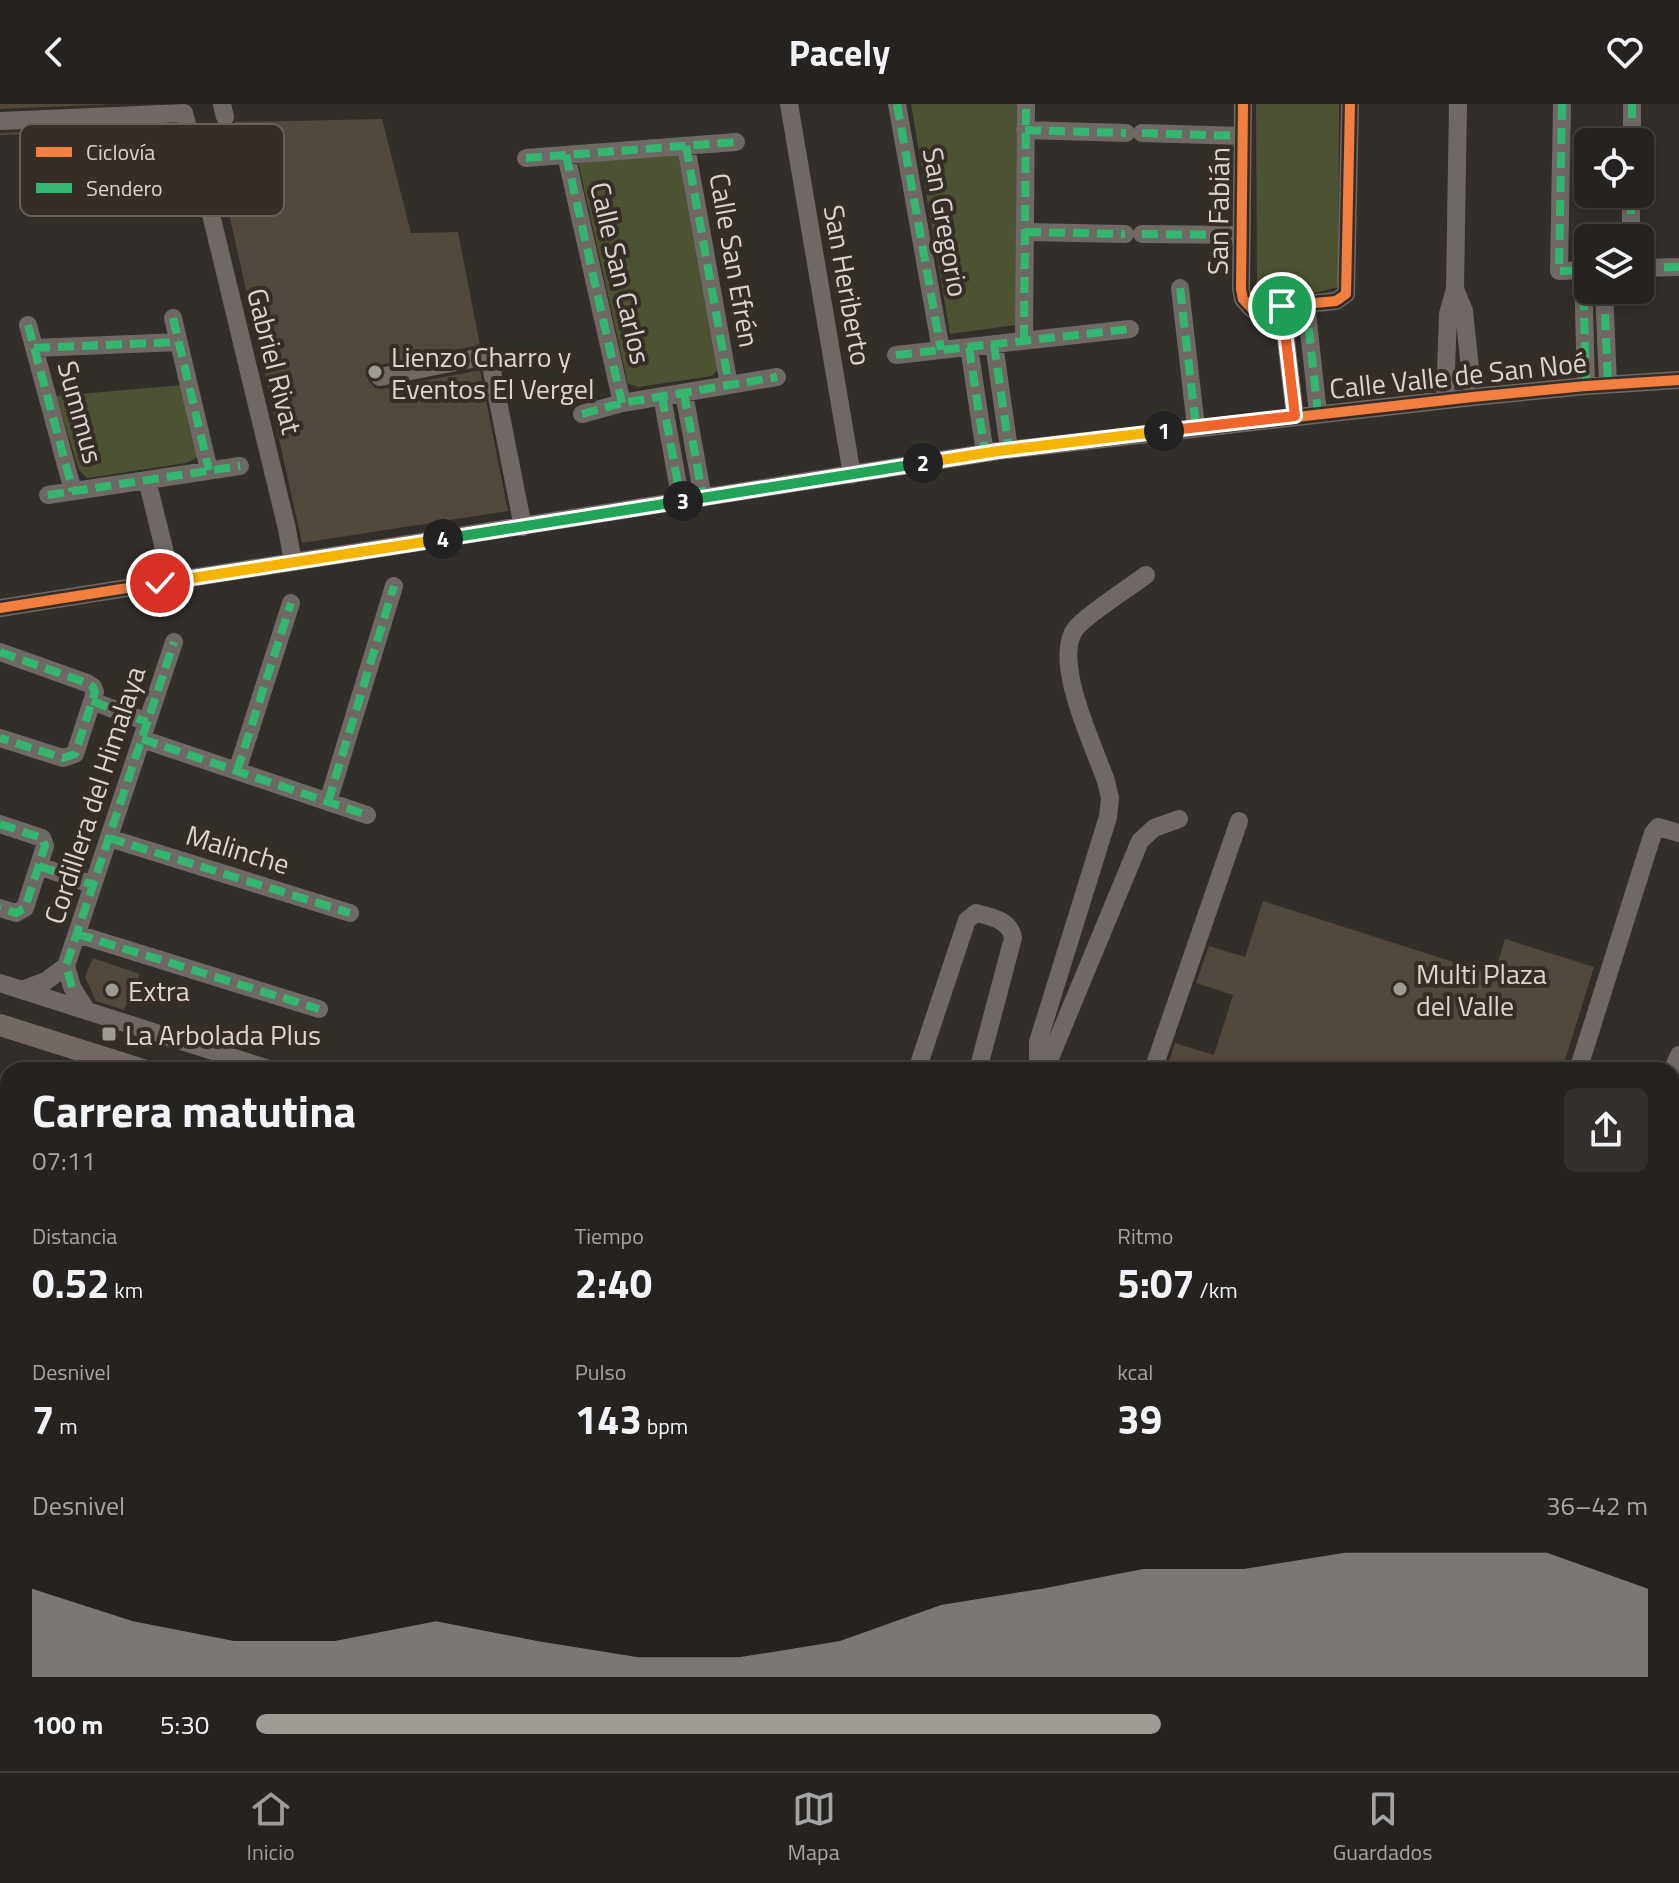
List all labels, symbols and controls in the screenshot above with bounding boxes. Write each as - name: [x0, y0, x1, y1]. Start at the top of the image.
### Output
- text: Pacely: [789, 25, 890, 80]
- icon: back: [32, 30, 76, 74]
- icon: heart: [1603, 30, 1647, 74]
- legend: [20, 124, 284, 216]
- map controls: [1574, 128, 1654, 304]
- button: locate: [1574, 128, 1654, 208]
- text: Ciclovía: [86, 135, 155, 169]
- street label: San Gregorio: [912, 144, 980, 300]
- street label: San Fabián: [1195, 147, 1241, 275]
- street label: Calle San Efrén: [699, 170, 771, 350]
- text: Sendero: [86, 171, 163, 205]
- street label: Calle San Carlos: [579, 177, 663, 369]
- street label: San Heriberto: [813, 201, 883, 369]
- button: layers: [1574, 224, 1654, 304]
- pin: [1248, 272, 1316, 340]
- street label: Gabriel Rivat: [236, 283, 314, 439]
- icon: arrive: [1260, 284, 1304, 328]
- place label: Lienzo Charro y Eventos El Vergel: [391, 335, 594, 410]
- street label: Calle Valle de San Noé: [1327, 340, 1589, 410]
- street label: Summus: [47, 356, 115, 468]
- marker: Lienzo Charro y Eventos El Vergel: [366, 363, 384, 381]
- pin: 1: [1144, 411, 1184, 451]
- text: 1: [1158, 414, 1170, 448]
- pin: 2: [903, 443, 943, 483]
- text: 2: [917, 446, 929, 480]
- pin: 3: [663, 481, 703, 521]
- text: 3: [677, 484, 689, 518]
- pin: 4: [423, 519, 463, 559]
- text: 4: [437, 522, 449, 556]
- pin: [126, 549, 194, 617]
- icon: check: [138, 561, 182, 605]
- street label: Cordillera del Himalaya: [32, 661, 156, 929]
- street label: Malinche: [181, 813, 295, 885]
- place label: Multi Plaza del Valle: [1416, 952, 1547, 1027]
- place label: Extra: [128, 969, 190, 1012]
- marker: Multi Plaza del Valle: [1391, 980, 1409, 998]
- marker: Extra: [103, 981, 121, 999]
- place label: La Arbolada Plus: [125, 1013, 321, 1056]
- marker: La Arbolada Plus: [100, 1025, 118, 1043]
- text: Carrera matutina: [32, 1077, 356, 1144]
- button: share: [1564, 1088, 1648, 1172]
- text: 07:11: [32, 1141, 96, 1180]
- text: Distancia: [32, 1219, 117, 1253]
- text: Tiempo: [575, 1219, 644, 1253]
- text: Ritmo: [1117, 1219, 1173, 1253]
- text: 0.52: [32, 1253, 109, 1314]
- text: 2:40: [575, 1253, 652, 1314]
- text: 5:07: [1117, 1253, 1195, 1314]
- text: km: [109, 1273, 143, 1307]
- text: /km: [1195, 1273, 1238, 1307]
- text: Desnivel: [32, 1355, 111, 1389]
- text: Pulso: [575, 1355, 626, 1389]
- text: kcal: [1117, 1355, 1153, 1389]
- text: 7: [32, 1389, 54, 1450]
- text: 143: [575, 1389, 642, 1450]
- text: 39: [1117, 1389, 1162, 1450]
- text: m: [54, 1409, 78, 1443]
- text: bpm: [642, 1409, 688, 1443]
- text: Desnivel: [32, 1486, 125, 1525]
- text: 36–42 m: [1546, 1486, 1648, 1525]
- text: 100 m: [32, 1705, 103, 1744]
- text: 5:30: [160, 1705, 209, 1744]
- tab: Inicio: [247, 1787, 295, 1869]
- tab: Mapa: [788, 1787, 840, 1869]
- tab: Guardados: [1333, 1787, 1432, 1869]

